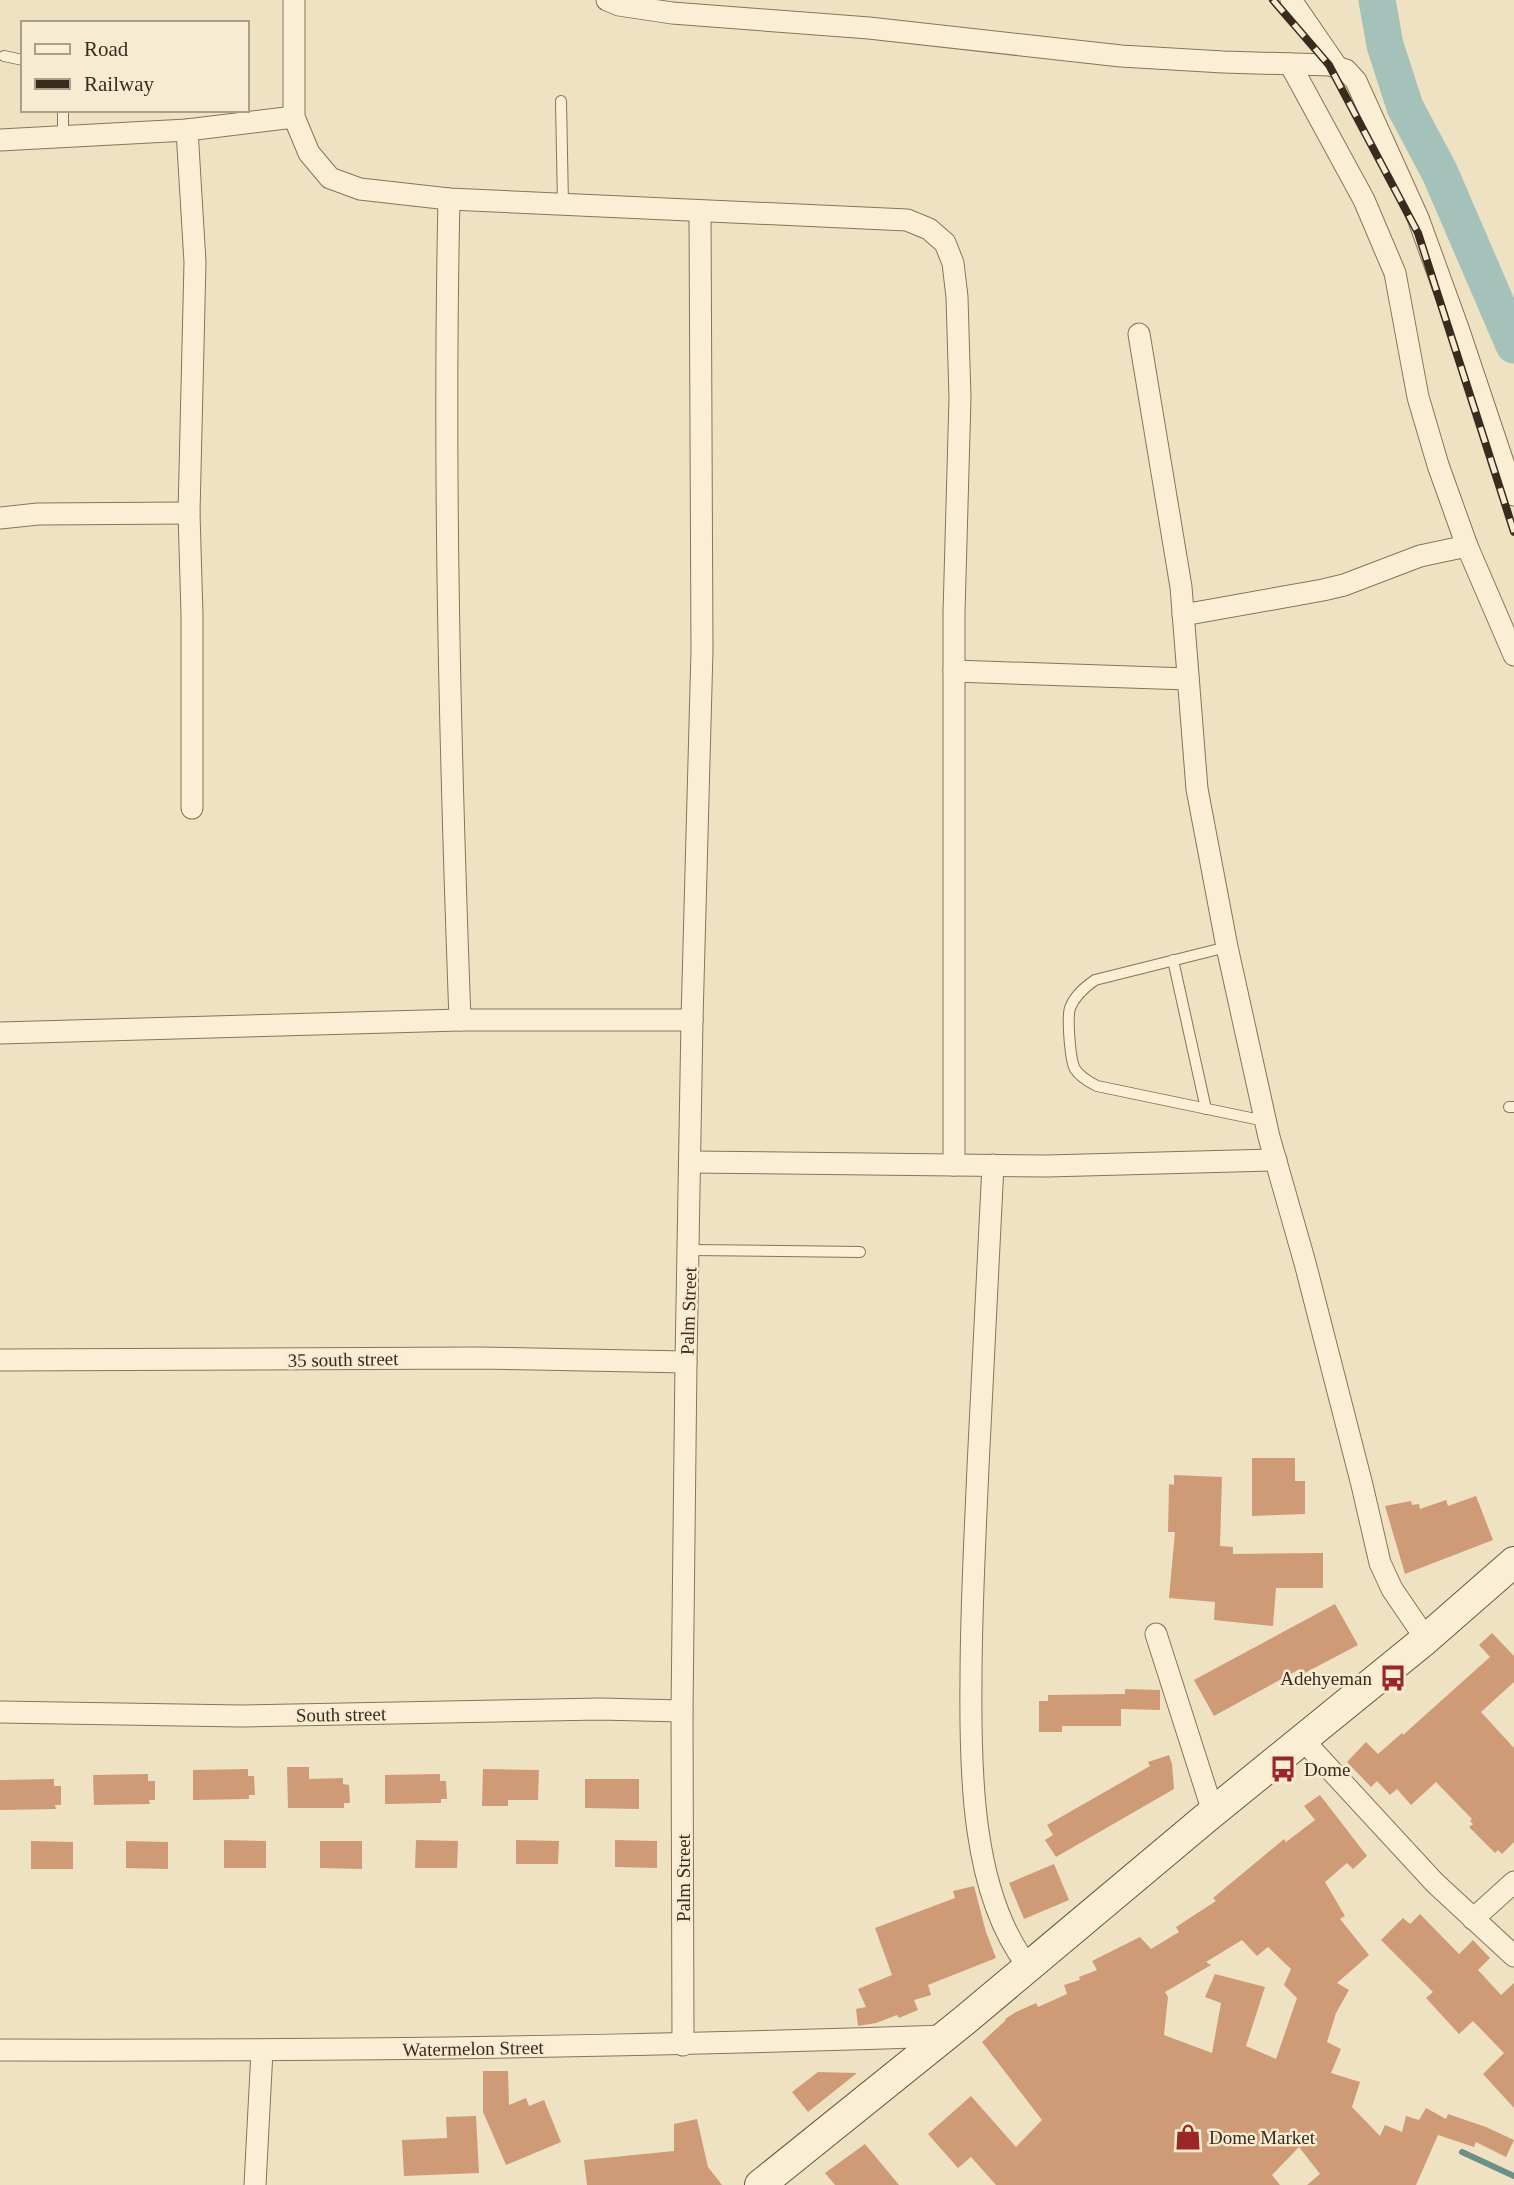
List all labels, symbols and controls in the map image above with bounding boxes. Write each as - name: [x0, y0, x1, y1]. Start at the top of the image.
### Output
- legend: [21, 21, 248, 112]
- text: Road: [84, 37, 129, 61]
- text: Railway: [84, 72, 154, 96]
- street label: Palm Street: [676, 1266, 701, 1355]
- street label: 35 south street: [287, 1348, 399, 1371]
- bus stop icon: Adehyeman: [1378, 1663, 1408, 1693]
- place label: Adehyeman: [1280, 1668, 1372, 1689]
- street label: South street: [296, 1703, 387, 1726]
- bus stop icon: Dome: [1268, 1754, 1298, 1784]
- place label: Dome: [1304, 1759, 1350, 1780]
- street label: Palm Street: [673, 1833, 694, 1922]
- street label: Watermelon Street: [402, 2037, 545, 2060]
- shop icon: Dome Market: [1173, 2122, 1203, 2152]
- place label: Dome Market: [1209, 2127, 1316, 2148]

